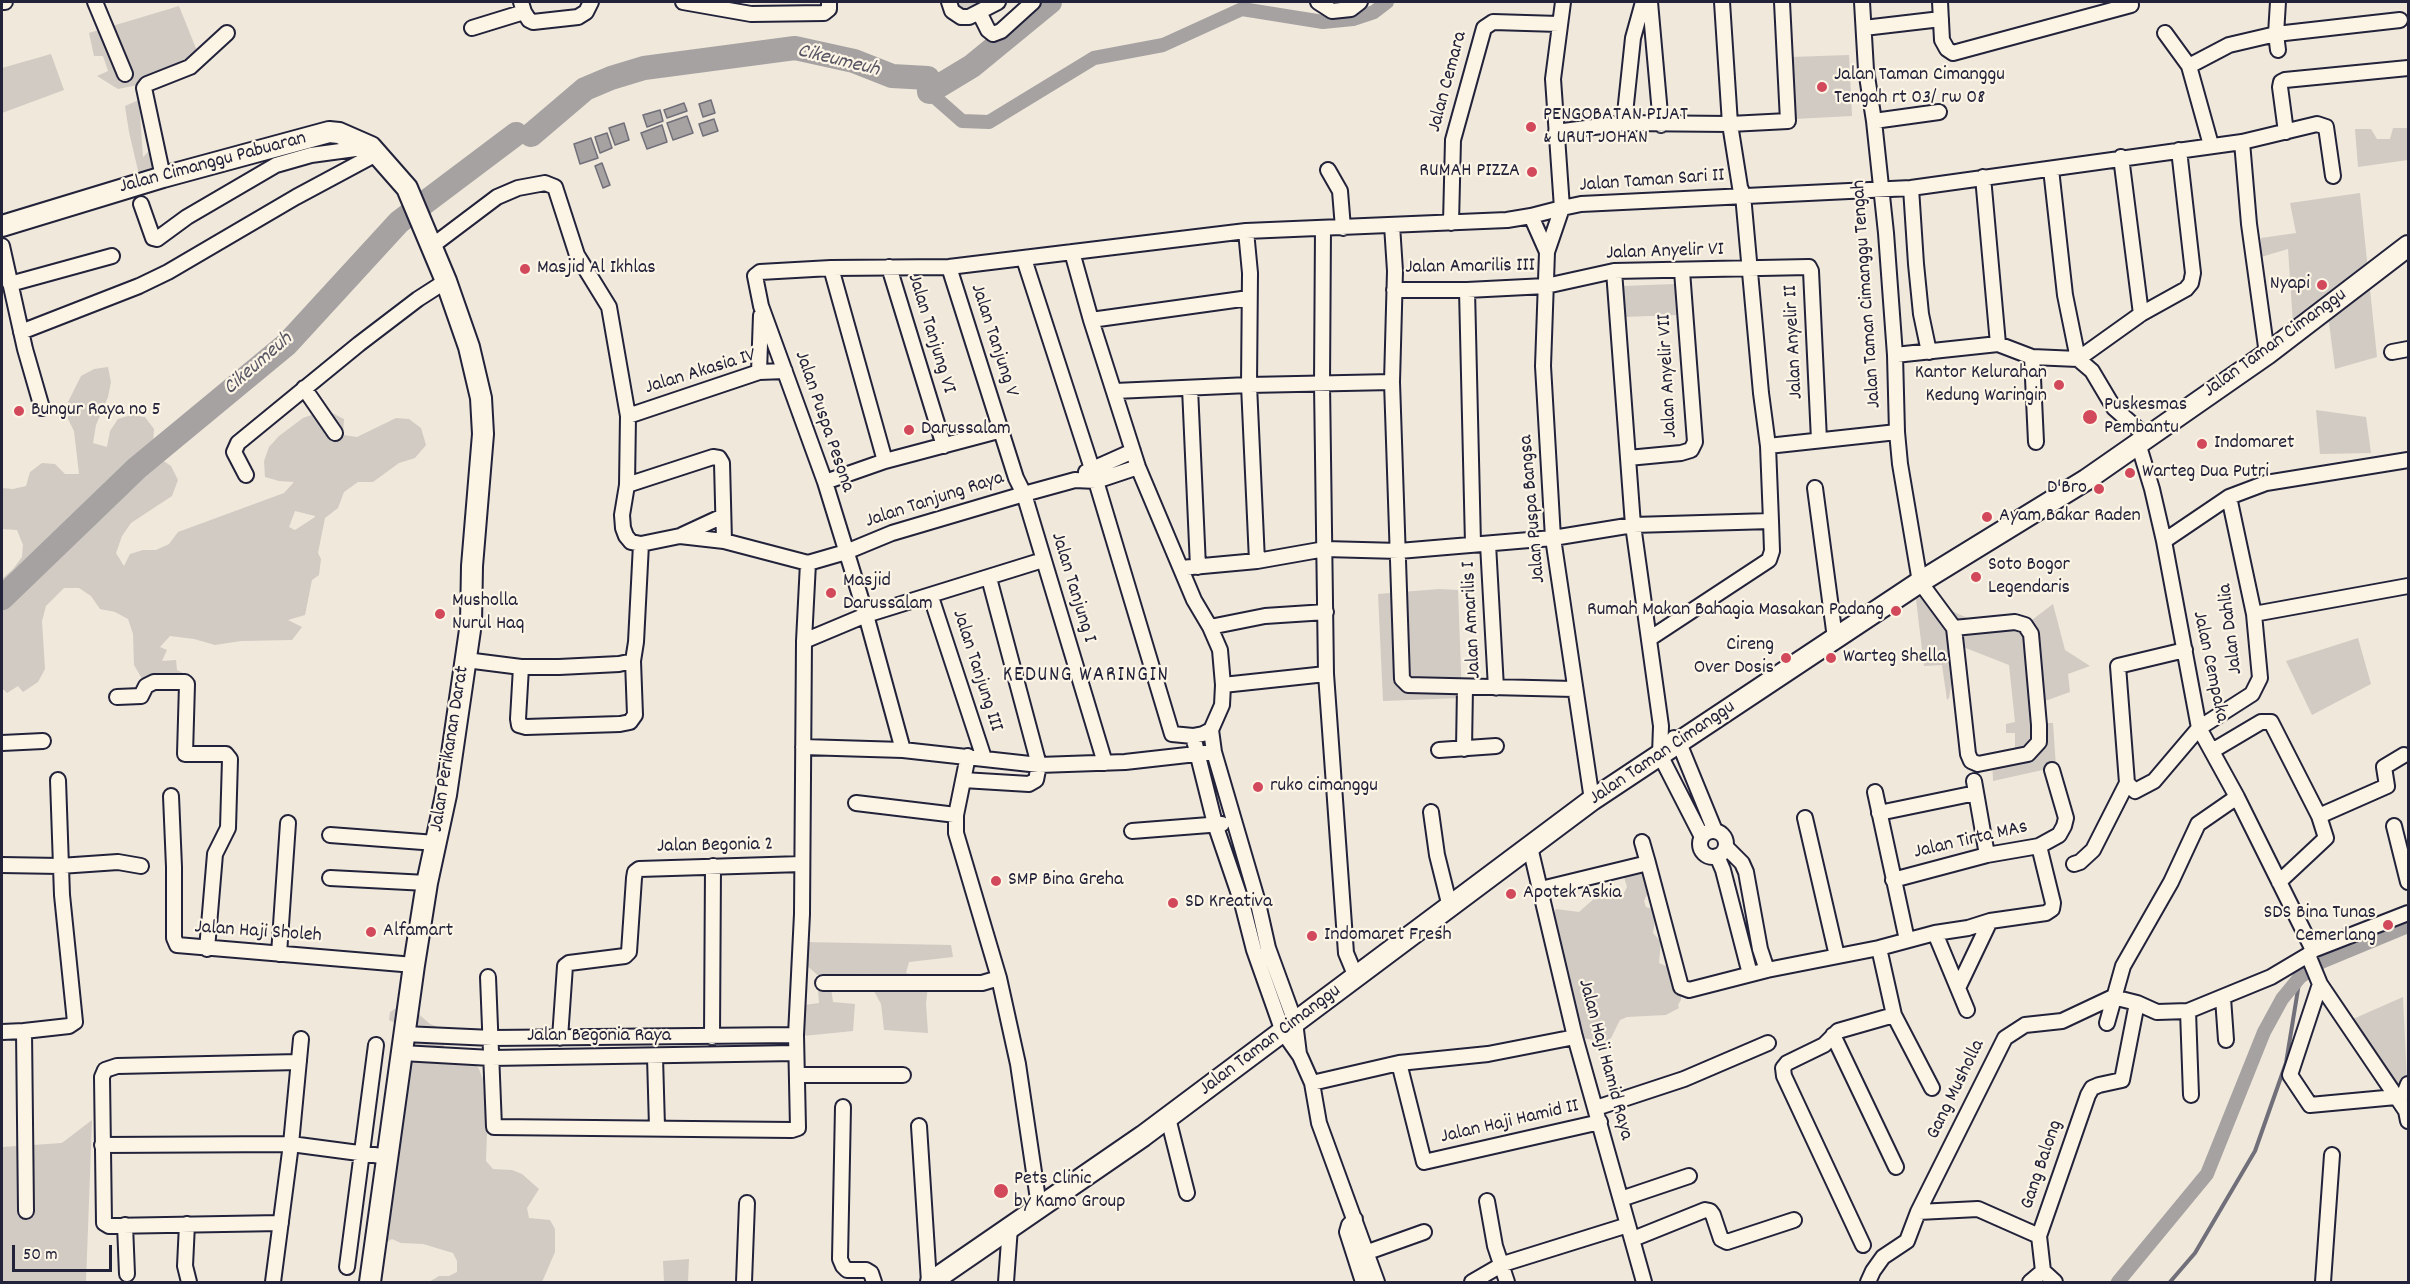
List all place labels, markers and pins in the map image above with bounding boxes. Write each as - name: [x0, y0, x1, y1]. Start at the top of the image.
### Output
- place label: Jalan Taman Cimanggu Tengah rt 03/ rw 08: [1834, 64, 2005, 111]
- marker: Jalan Taman Cimanggu Tengah rt 03/ rw 08: [1815, 80, 1829, 94]
- place label: PENGOBATAN PIJAT & URUT JOHAN: [1543, 104, 1688, 151]
- marker: PENGOBATAN PIJAT & URUT JOHAN: [1524, 120, 1538, 134]
- place label: RUMAH PIZZA: [1419, 160, 1520, 184]
- marker: RUMAH PIZZA: [1525, 165, 1539, 179]
- place label: Masjid Al Ikhlas: [537, 257, 656, 281]
- marker: Masjid Al Ikhlas: [518, 262, 532, 276]
- place label: Nyapi: [2270, 273, 2310, 297]
- marker: Nyapi: [2315, 278, 2329, 292]
- place label: Kantor Kelurahan Kedung Waringin: [1915, 362, 2047, 409]
- marker: Kantor Kelurahan Kedung Waringin: [2052, 378, 2066, 392]
- place label: Puskesmas Pembantu: [2104, 394, 2187, 441]
- place label: Bungur Raya no 5: [31, 399, 161, 423]
- marker: Bungur Raya no 5: [12, 404, 26, 418]
- marker: Puskesmas Pembantu: [2081, 408, 2099, 426]
- place label: Darussalam: [921, 418, 1011, 442]
- marker: Darussalam: [902, 423, 916, 437]
- place label: Indomaret: [2214, 432, 2294, 456]
- marker: Indomaret: [2195, 437, 2209, 451]
- place label: Warteg Dua Putri: [2142, 461, 2269, 485]
- marker: Warteg Dua Putri: [2123, 466, 2137, 480]
- place label: D'Bro: [2047, 477, 2087, 501]
- marker: D'Bro: [2092, 482, 2106, 496]
- place label: Ayam Bakar Raden: [1999, 505, 2141, 529]
- marker: Ayam Bakar Raden: [1980, 510, 1994, 524]
- place label: Soto Bogor Legendaris: [1988, 554, 2070, 601]
- place label: Masjid Darussalam: [843, 570, 933, 617]
- marker: Soto Bogor Legendaris: [1969, 570, 1983, 584]
- marker: Masjid Darussalam: [824, 586, 838, 600]
- place label: Musholla Nurul Haq: [452, 590, 524, 637]
- place label: Rumah Makan Bahagia Masakan Padang: [1587, 599, 1884, 623]
- marker: Rumah Makan Bahagia Masakan Padang: [1889, 604, 1903, 618]
- marker: Musholla Nurul Haq: [433, 607, 447, 621]
- place label: Cireng Over Dosis: [1694, 634, 1774, 681]
- place label: Warteg Shella: [1843, 646, 1946, 670]
- marker: Cireng Over Dosis: [1779, 651, 1793, 665]
- marker: Warteg Shella: [1824, 651, 1838, 665]
- place label: ruko cimanggu: [1270, 775, 1378, 799]
- marker: ruko cimanggu: [1251, 780, 1265, 794]
- place label: SMP Bina Greha: [1008, 869, 1123, 893]
- marker: SMP Bina Greha: [989, 874, 1003, 888]
- place label: Apotek Askia: [1523, 882, 1622, 906]
- marker: Apotek Askia: [1504, 887, 1518, 901]
- place label: SD Kreativa: [1185, 891, 1272, 915]
- marker: SD Kreativa: [1166, 896, 1180, 910]
- place label: SDS Bina Tunas Cemerlang: [2263, 902, 2376, 949]
- marker: SDS Bina Tunas Cemerlang: [2381, 918, 2395, 932]
- place label: Alfamart: [383, 920, 453, 944]
- place label: Indomaret Fresh: [1324, 924, 1452, 948]
- marker: Alfamart: [364, 925, 378, 939]
- marker: Indomaret Fresh: [1305, 929, 1319, 943]
- place label: Pets Clinic by Kamo Group: [1014, 1168, 1125, 1215]
- marker: Pets Clinic by Kamo Group: [992, 1182, 1010, 1200]

